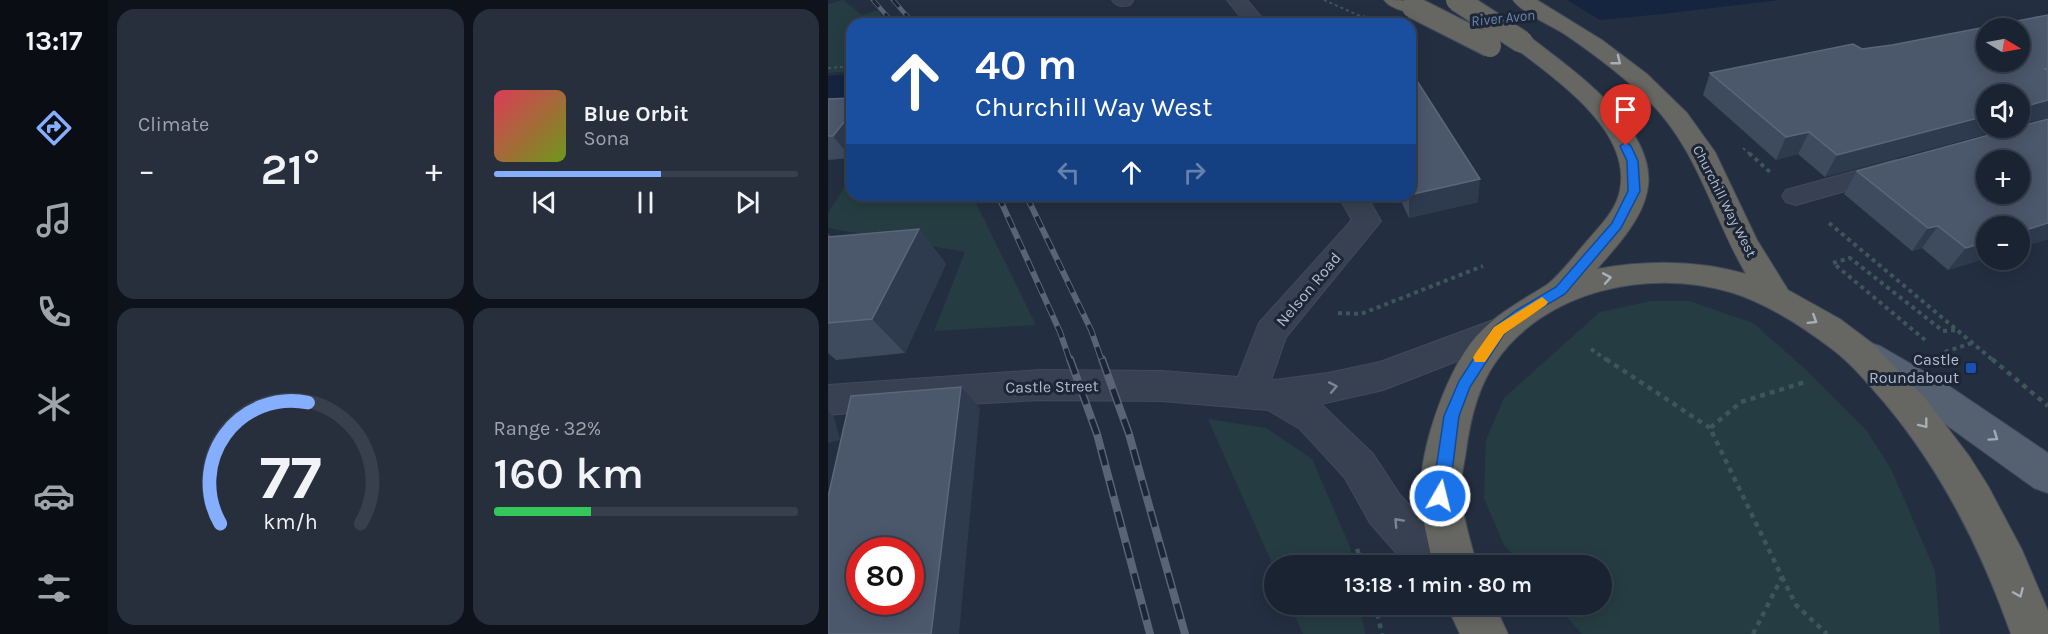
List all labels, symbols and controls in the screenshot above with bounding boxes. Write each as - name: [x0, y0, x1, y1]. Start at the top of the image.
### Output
- water label: River Avon: [1470, 6, 1536, 30]
- north arrow: [1976, 18, 2030, 72]
- map controls: [1976, 18, 2030, 270]
- text: 13:17: [26, 25, 82, 57]
- text: 40 m: [975, 40, 1077, 90]
- icon: ahead: [876, 42, 954, 120]
- one-way arrow: [1611, 54, 1622, 65]
- pin: [1600, 84, 1651, 146]
- button: sound: [1976, 84, 2030, 138]
- text: Churchill Way West: [975, 91, 1212, 123]
- icon: arrive: [1609, 93, 1642, 126]
- text: Blue Orbit: [584, 101, 689, 127]
- icon: directions: [33, 107, 75, 149]
- text: Climate: [138, 113, 209, 136]
- text: Sona: [584, 127, 630, 150]
- text: 21°: [260, 143, 320, 195]
- street label: Churchill Way West: [1689, 143, 1760, 260]
- button: +: [1976, 150, 2030, 204]
- text: −: [138, 151, 155, 189]
- text: +: [425, 151, 442, 189]
- icon: left: [1052, 156, 1085, 189]
- icon: ahead: [1115, 156, 1148, 189]
- icon: right: [1178, 156, 1211, 189]
- icon: previous: [528, 186, 561, 219]
- icon: pause: [629, 186, 662, 219]
- icon: next: [731, 186, 764, 219]
- icon: music: [33, 199, 75, 241]
- button: −: [1976, 216, 2030, 270]
- street label: Nelson Road: [1272, 248, 1345, 330]
- one-way arrow: [1602, 272, 1612, 285]
- icon: phone: [33, 291, 75, 333]
- one-way arrow: [1807, 313, 1817, 325]
- place label: Castle Roundabout: [1869, 350, 1959, 387]
- marker: Castle Roundabout: [1964, 361, 1978, 375]
- street label: Castle Street: [1005, 376, 1099, 397]
- one-way arrow: [1328, 381, 1338, 394]
- icon: climate: [33, 383, 75, 425]
- text: Range · 32%: [494, 417, 601, 440]
- one-way arrow: [1916, 417, 1927, 428]
- one-way arrow: [1987, 430, 1998, 441]
- text: 77: [259, 441, 321, 514]
- text: 160 km: [494, 447, 644, 499]
- position arrow: [1408, 464, 1472, 528]
- icon: car: [33, 475, 75, 517]
- text: km/h: [263, 509, 317, 534]
- one-way arrow: [1394, 518, 1405, 529]
- speed limit sign: 80: [846, 537, 924, 615]
- icon: filters: [33, 567, 75, 609]
- text: 13:18 · 1 min · 80 m: [1344, 572, 1532, 598]
- one-way arrow: [2012, 586, 2024, 597]

